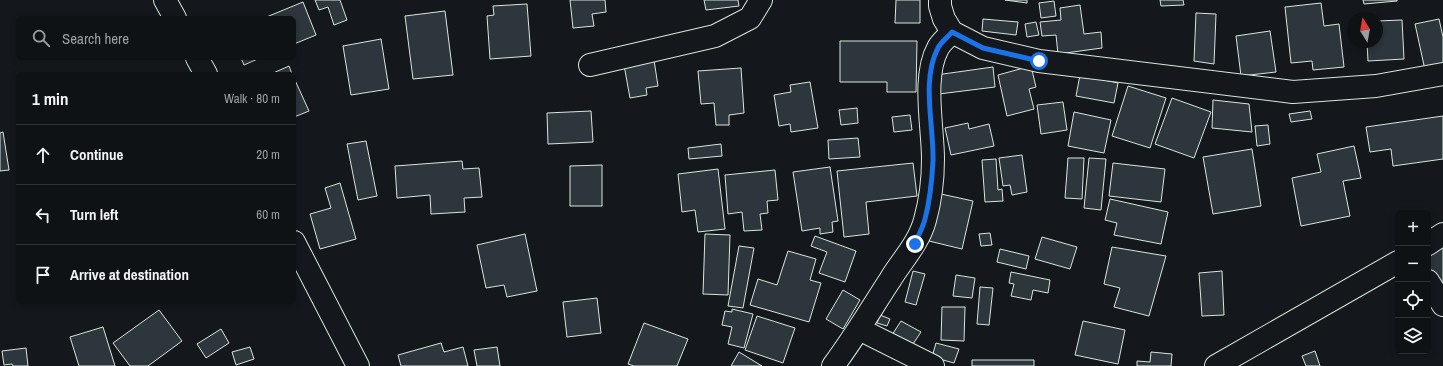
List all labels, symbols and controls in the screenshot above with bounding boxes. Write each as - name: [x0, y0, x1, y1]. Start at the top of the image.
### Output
- north arrow: [1347, 12, 1383, 48]
- search box: [16, 16, 296, 60]
- icon: search: [30, 27, 52, 49]
- text: Search here: [62, 28, 129, 49]
- route start: [1030, 52, 1048, 70]
- text: 1 min: [32, 87, 68, 110]
- text: Walk · 80 m: [224, 90, 280, 107]
- icon: ahead: [32, 144, 54, 166]
- text: Continue: [70, 144, 123, 165]
- text: 20 m: [256, 146, 280, 163]
- icon: left: [32, 204, 54, 226]
- text: Turn left: [70, 204, 118, 225]
- text: 60 m: [256, 206, 280, 223]
- map controls: [1395, 210, 1431, 354]
- button: +: [1395, 210, 1431, 246]
- route end: [906, 235, 924, 253]
- button: −: [1395, 246, 1431, 282]
- icon: arrive: [32, 264, 54, 286]
- text: Arrive at destination: [70, 264, 189, 285]
- button: locate: [1395, 282, 1431, 318]
- button: layers: [1395, 318, 1431, 354]

